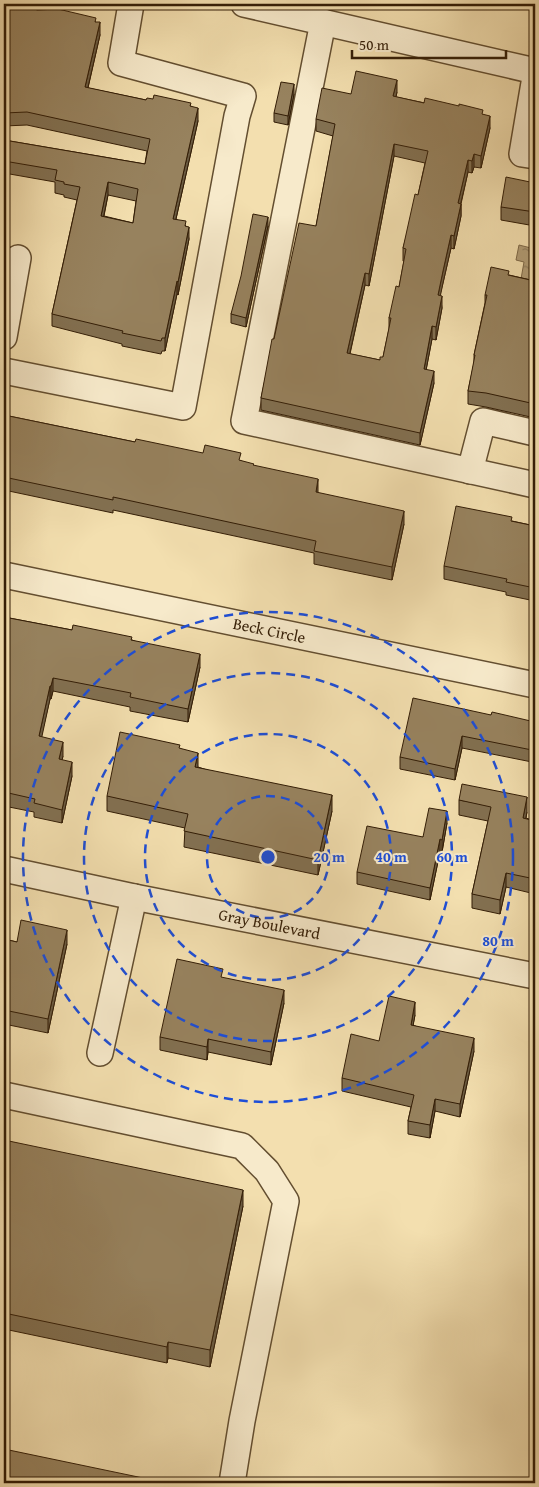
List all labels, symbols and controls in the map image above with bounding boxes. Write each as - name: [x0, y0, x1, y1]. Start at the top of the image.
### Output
- scale bar: [352, 28, 505, 60]
- text: 50 m: [359, 34, 390, 55]
- street label: Beck Circle: [231, 611, 308, 649]
- text: 20 m: [313, 846, 345, 867]
- text: 40 m: [375, 846, 407, 867]
- text: 60 m: [436, 846, 468, 867]
- centre of rings: [259, 848, 277, 866]
- street label: Gray Boulevard: [217, 902, 323, 945]
- text: 80 m: [482, 930, 514, 951]

